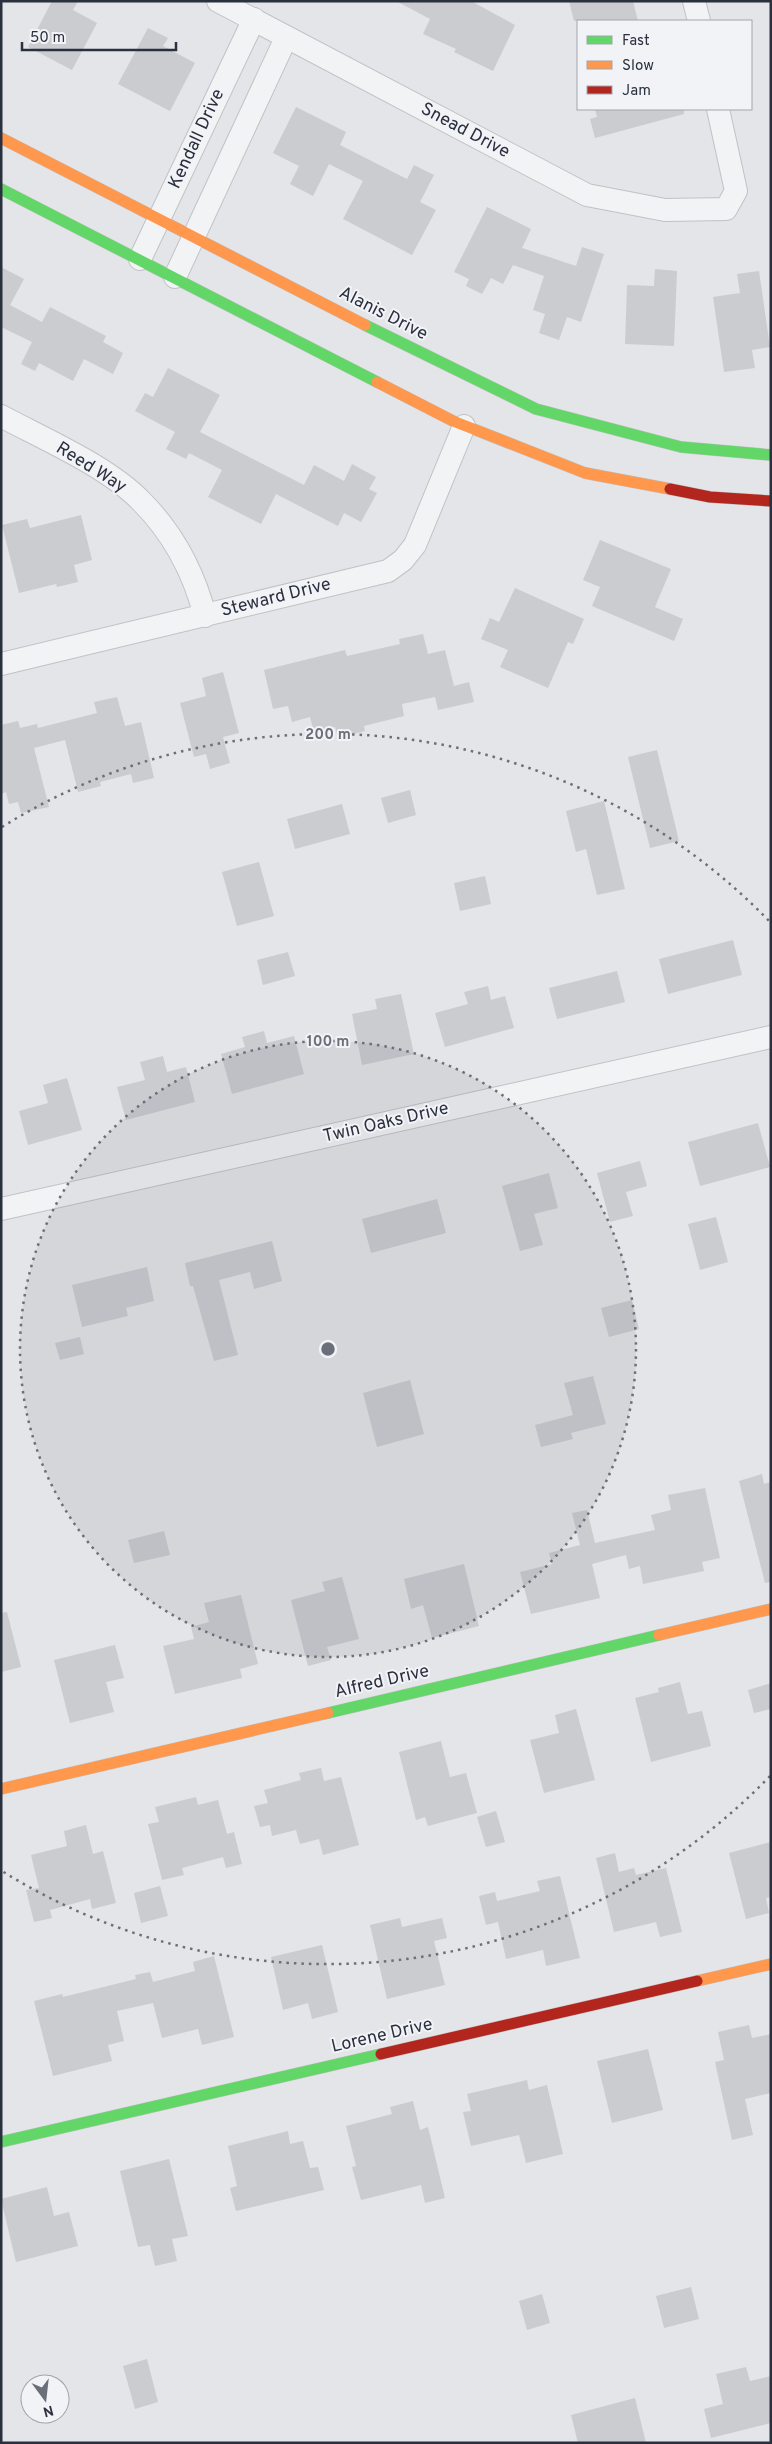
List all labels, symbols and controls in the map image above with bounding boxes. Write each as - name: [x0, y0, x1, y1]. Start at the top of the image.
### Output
- scale bar: [22, 20, 176, 52]
- legend: [577, 20, 752, 110]
- text: 50 m: [30, 29, 65, 48]
- text: Fast: [622, 32, 650, 51]
- text: Slow: [622, 57, 654, 76]
- text: Jam: [622, 82, 651, 101]
- street label: Kendall Drive: [164, 85, 230, 193]
- street label: Snead Drive: [417, 98, 513, 164]
- street label: Alanis Drive: [335, 282, 431, 346]
- street label: Reed Way: [51, 437, 131, 499]
- street label: Steward Drive: [219, 573, 333, 623]
- text: 200 m: [305, 726, 351, 745]
- text: 100 m: [307, 1033, 349, 1052]
- street label: Twin Oaks Drive: [321, 1097, 451, 1149]
- centre of rings: [319, 1340, 337, 1358]
- street label: Alfred Drive: [332, 1660, 432, 1704]
- street label: Lorene Drive: [329, 2013, 435, 2059]
- north arrow: [20, 2374, 70, 2424]
- text: N: [41, 2401, 55, 2420]

